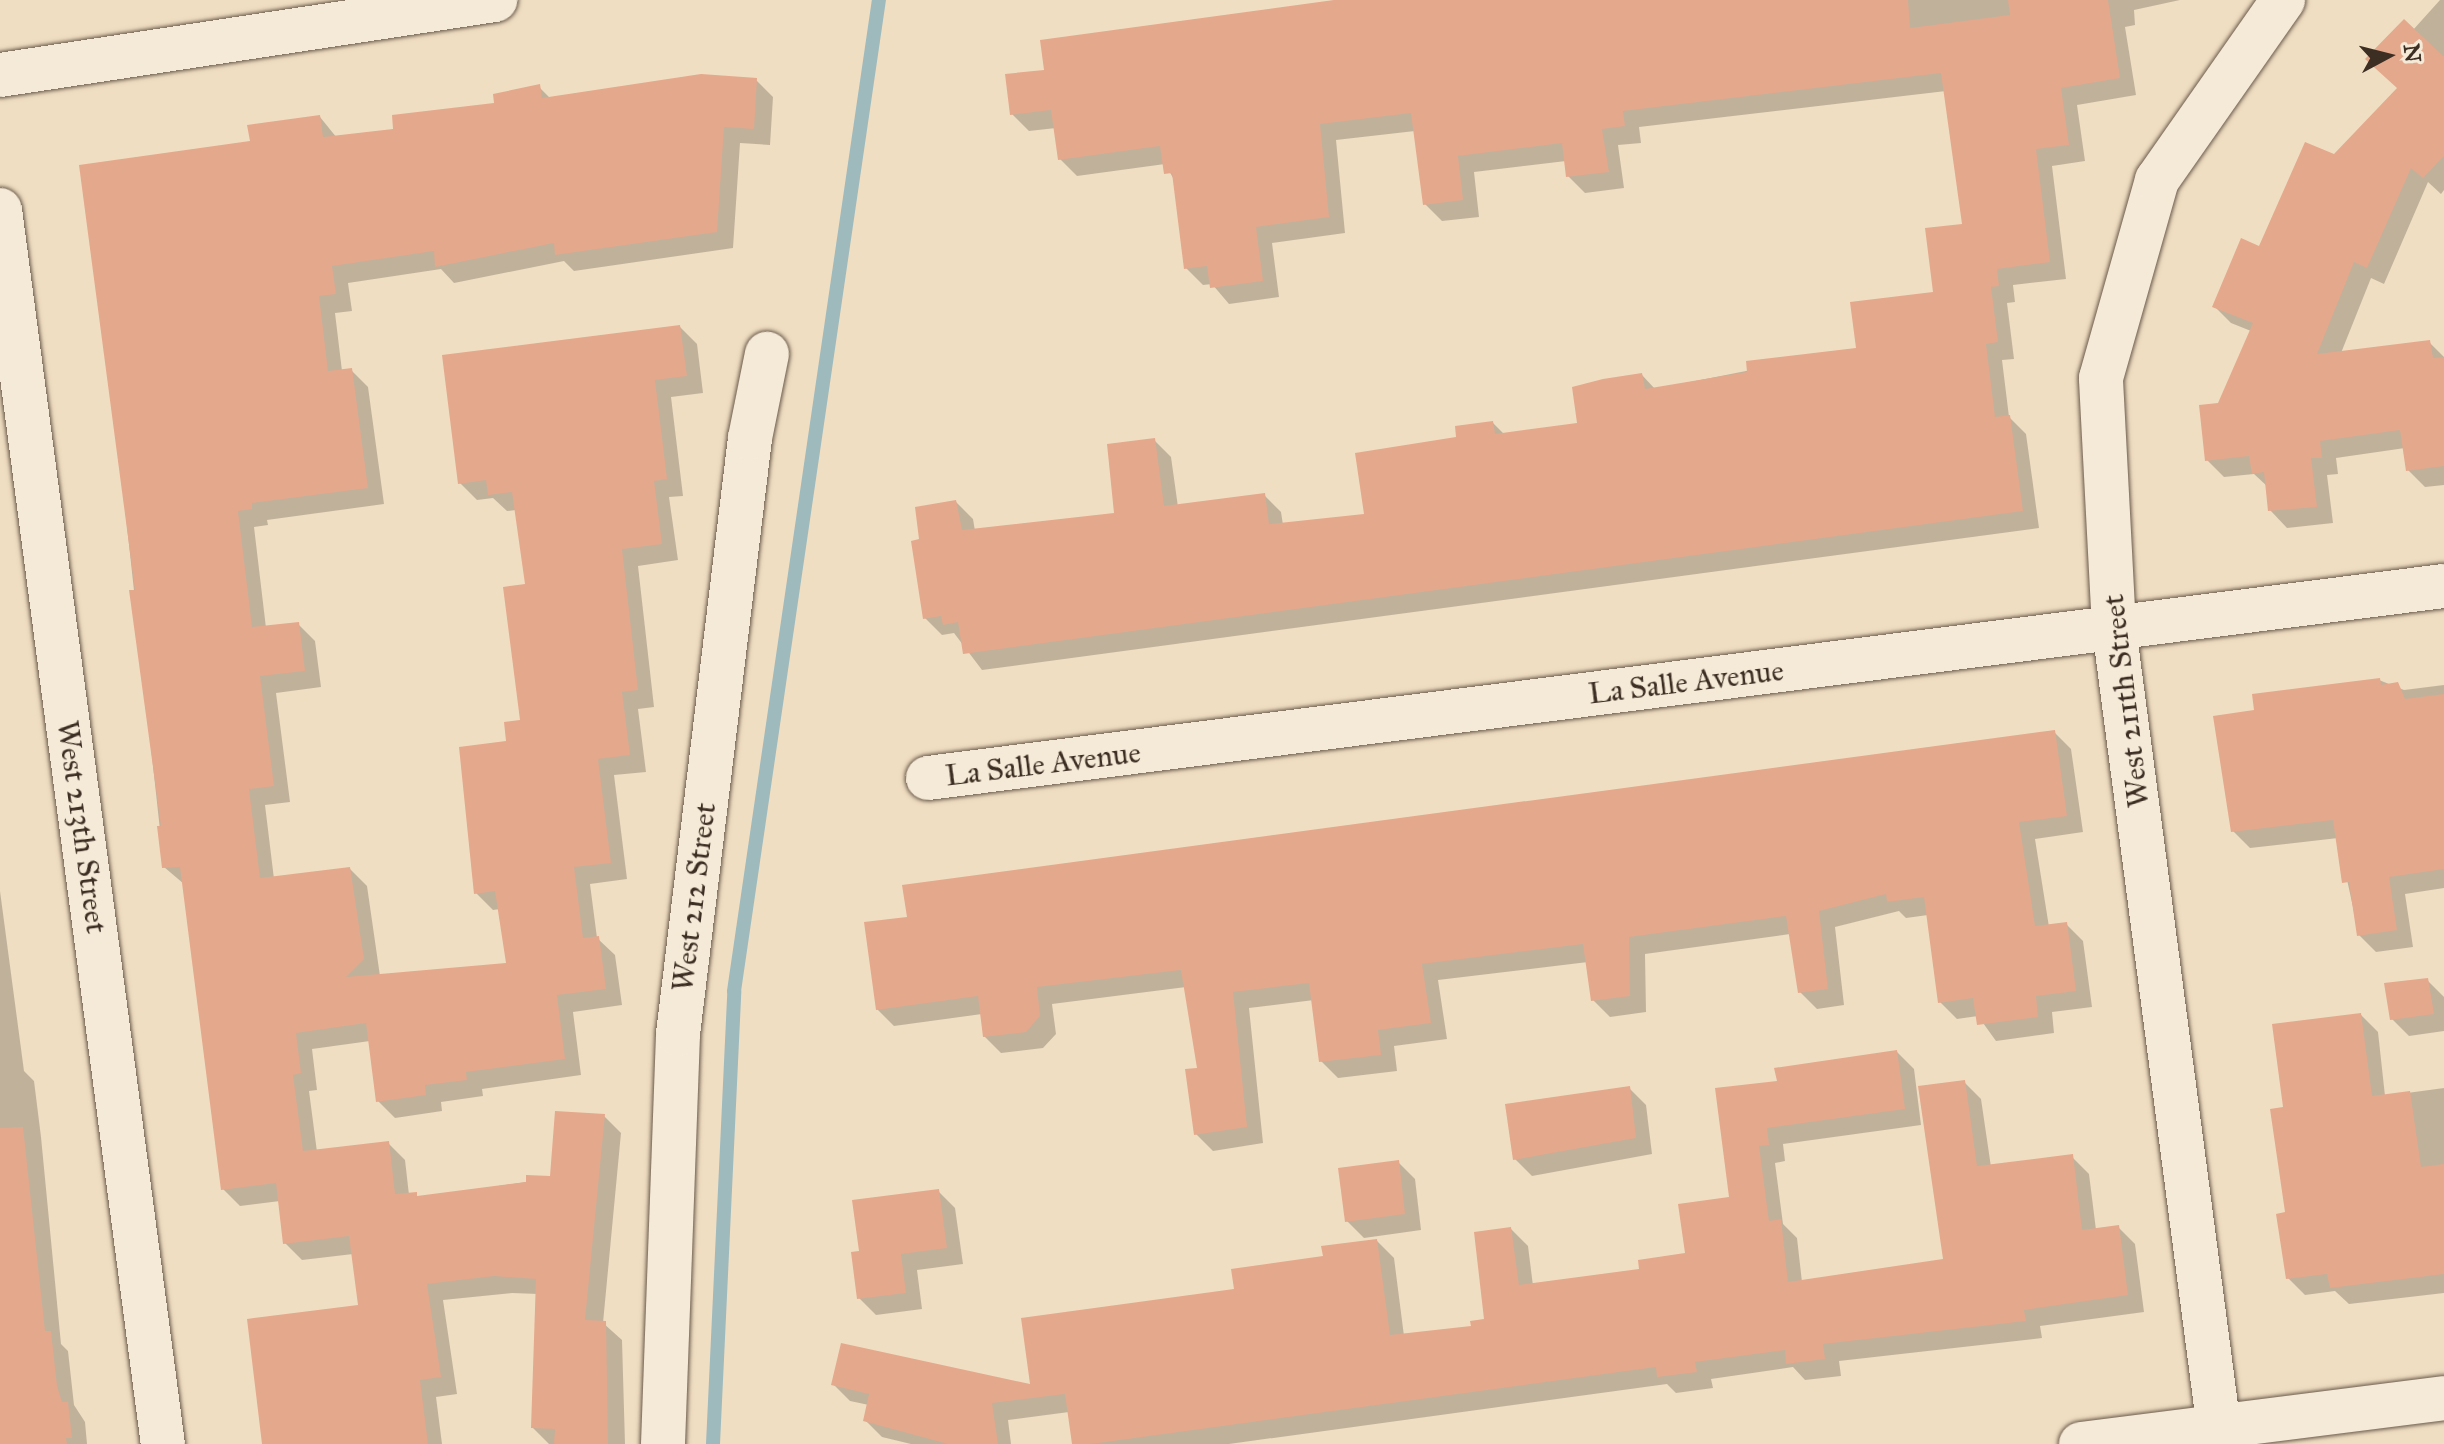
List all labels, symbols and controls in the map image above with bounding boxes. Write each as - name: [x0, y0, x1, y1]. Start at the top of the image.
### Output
- north arrow: [2348, 16, 2428, 96]
- text: N: [2398, 42, 2427, 64]
- street label: West 211th Street: [2095, 592, 2157, 810]
- street label: La Salle Avenue: [1586, 652, 1786, 712]
- street label: West 213th Street: [49, 718, 115, 936]
- street label: La Salle Avenue: [943, 734, 1143, 794]
- street label: West 212 Street: [665, 800, 723, 994]

